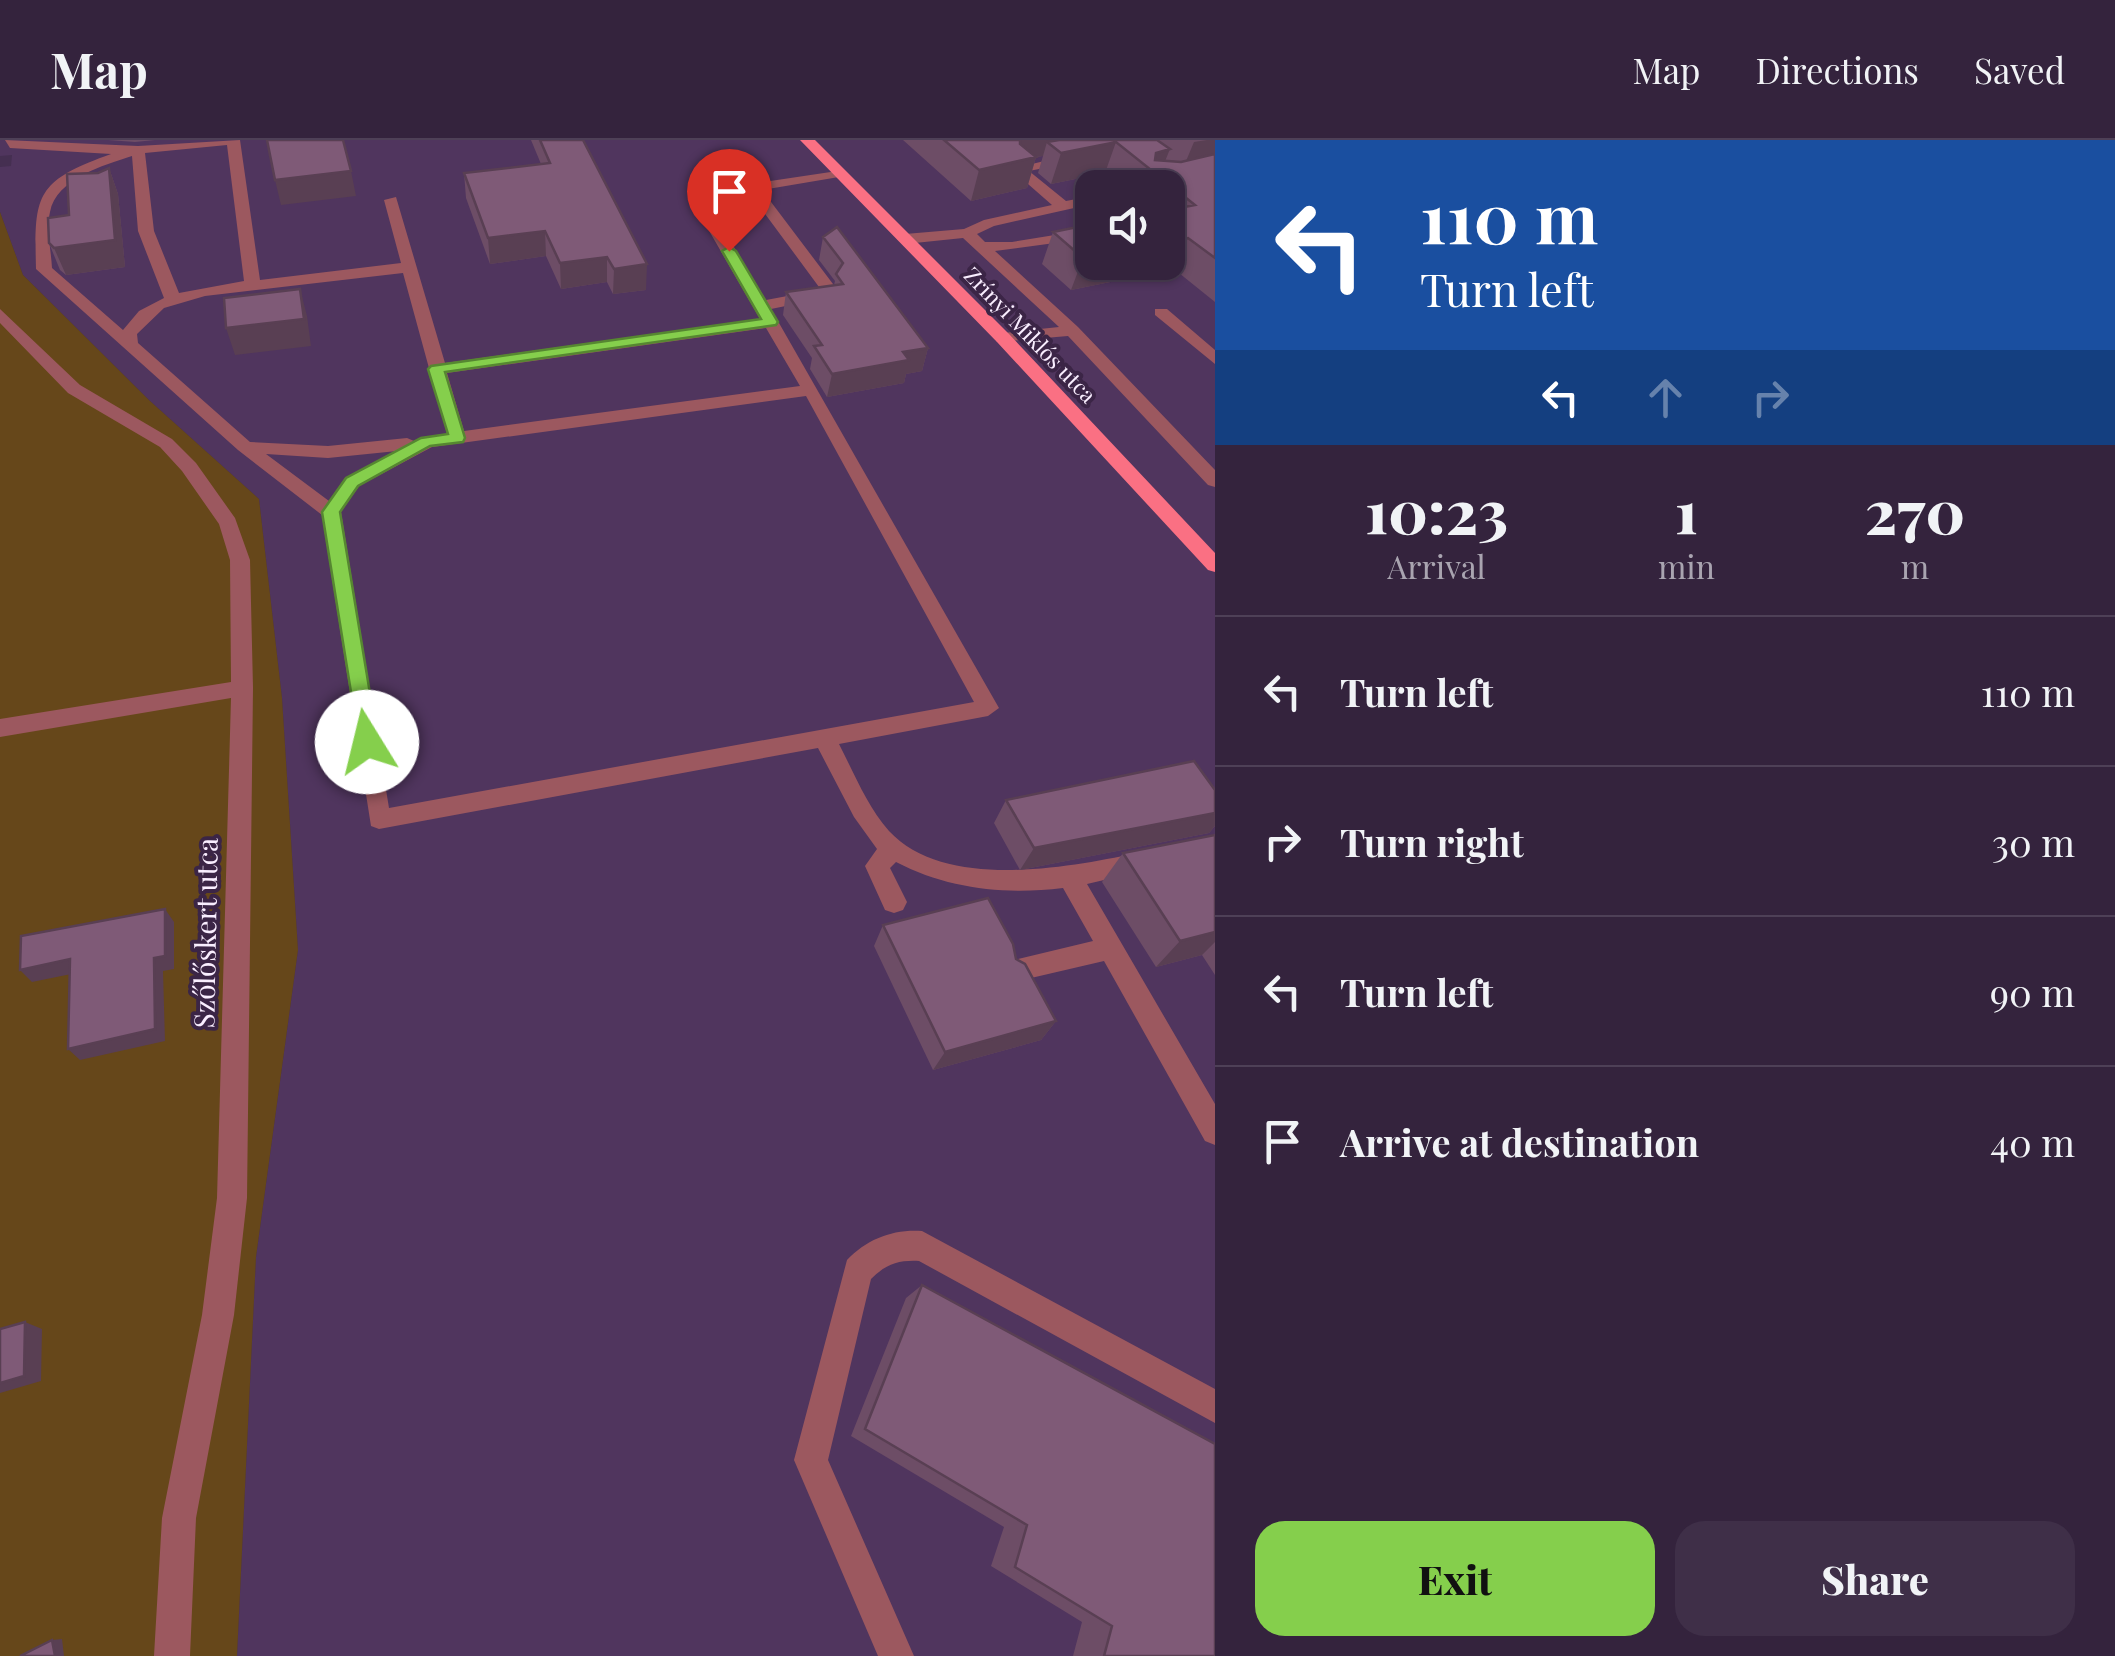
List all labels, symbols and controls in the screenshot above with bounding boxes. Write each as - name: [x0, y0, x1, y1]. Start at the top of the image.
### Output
- text: Map: [50, 37, 148, 101]
- text: Map: [1632, 46, 1700, 93]
- text: Directions: [1755, 46, 1919, 93]
- text: Saved: [1974, 46, 2065, 93]
- pin: [687, 149, 772, 252]
- icon: arrive: [702, 164, 757, 219]
- text: 110 m: [1420, 168, 1598, 262]
- map controls: [1075, 170, 1185, 280]
- button: sound: [1075, 170, 1185, 280]
- icon: left: [1255, 180, 1385, 310]
- text: Turn left: [1420, 258, 1594, 318]
- street label: Zrínyi Miklós utca: [958, 260, 1103, 409]
- icon: left: [1533, 370, 1588, 425]
- icon: ahead: [1638, 370, 1693, 425]
- icon: right: [1743, 370, 1798, 425]
- text: 10:23: [1365, 469, 1508, 549]
- text: 1: [1675, 469, 1698, 549]
- text: 270: [1865, 469, 1965, 549]
- text: Arrival: [1387, 544, 1486, 587]
- text: min: [1658, 544, 1715, 587]
- text: m: [1901, 544, 1929, 587]
- icon: left: [1255, 664, 1310, 719]
- text: Turn left: [1340, 666, 1493, 717]
- text: 110 m: [1981, 666, 2075, 717]
- position arrow: [315, 690, 419, 794]
- icon: right: [1255, 814, 1310, 869]
- text: Turn right: [1340, 816, 1524, 867]
- text: 30 m: [1992, 816, 2075, 867]
- street label: Szőlőskert utca: [184, 837, 225, 1029]
- icon: left: [1255, 964, 1310, 1019]
- text: Turn left: [1340, 966, 1493, 1017]
- text: 90 m: [1990, 966, 2075, 1017]
- icon: arrive: [1255, 1114, 1310, 1169]
- text: Arrive at destination: [1340, 1116, 1699, 1167]
- text: 40 m: [1990, 1116, 2075, 1167]
- button: Exit: [1255, 1521, 1655, 1636]
- button: Share: [1675, 1521, 2075, 1636]

